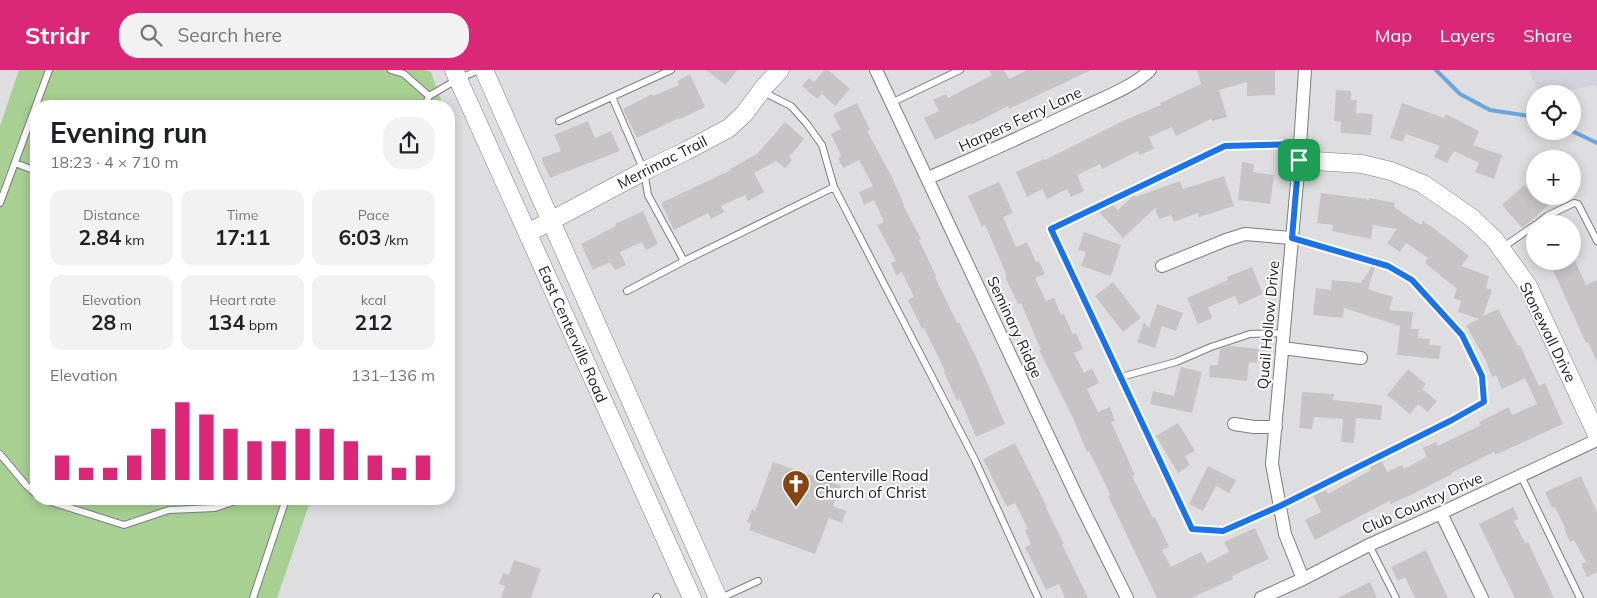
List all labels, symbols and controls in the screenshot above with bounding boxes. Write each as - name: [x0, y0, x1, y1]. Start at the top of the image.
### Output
- search box: [119, 13, 469, 58]
- text: Stridr: [25, 20, 89, 50]
- icon: search: [137, 21, 165, 49]
- text: Search here: [177, 23, 282, 47]
- text: Map: [1375, 24, 1412, 47]
- text: Layers: [1440, 24, 1495, 47]
- text: Share: [1523, 24, 1572, 47]
- street label: Harpers Ferry Lane: [955, 82, 1085, 156]
- map controls: [1526, 85, 1581, 270]
- button: locate: [1526, 85, 1581, 140]
- text: Evening run: [50, 115, 207, 150]
- button: share: [383, 117, 435, 169]
- street label: Merrimac Trail: [614, 131, 710, 193]
- pin: [1278, 139, 1320, 181]
- icon: arrive: [1285, 146, 1313, 174]
- button: +: [1526, 150, 1581, 205]
- text: 18:23 · 4 × 710 m: [50, 152, 179, 172]
- text: Distance: [83, 206, 140, 224]
- text: Time: [227, 206, 258, 224]
- text: Pace: [358, 206, 389, 224]
- button: −: [1526, 215, 1581, 270]
- text: 2.84: [78, 224, 121, 250]
- text: 17:11: [215, 224, 270, 250]
- text: 6:03: [338, 224, 381, 250]
- text: km: [121, 231, 145, 249]
- text: /km: [381, 231, 409, 249]
- street label: Quail Hollow Drive: [1253, 260, 1283, 390]
- street label: East Centerville Road: [534, 263, 612, 405]
- street label: Seminary Ridge: [983, 273, 1047, 381]
- street label: Stonewall Drive: [1516, 279, 1580, 385]
- text: Elevation: [82, 291, 141, 309]
- text: Heart rate: [209, 291, 276, 309]
- text: kcal: [361, 291, 386, 309]
- text: 28: [91, 309, 116, 335]
- text: 134: [207, 309, 245, 335]
- text: 212: [355, 309, 392, 335]
- text: m: [116, 316, 132, 334]
- text: bpm: [245, 316, 278, 334]
- text: Elevation: [50, 365, 118, 385]
- text: 131–136 m: [351, 365, 435, 385]
- place label: Centerville Road Church of Christ: [815, 466, 928, 502]
- street label: Club Country Drive: [1359, 468, 1485, 538]
- church icon: Centerville Road Church of Christ: [781, 469, 811, 508]

